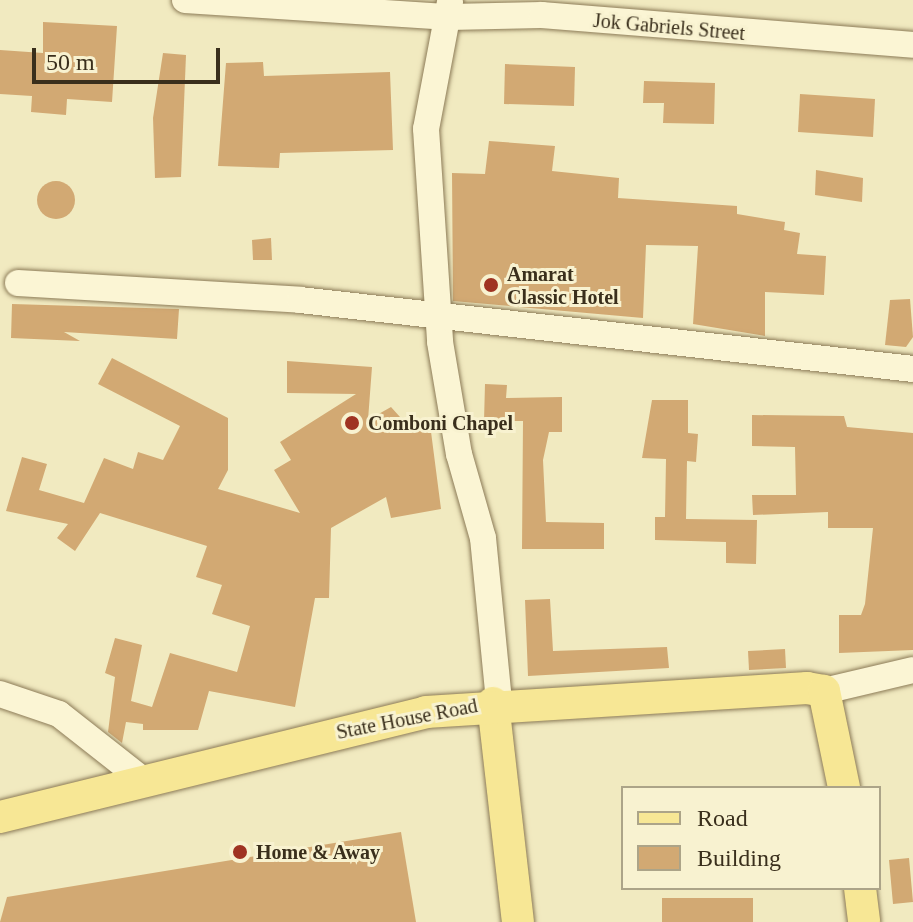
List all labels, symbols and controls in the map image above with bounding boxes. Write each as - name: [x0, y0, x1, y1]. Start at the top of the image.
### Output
- street label: Jok Gabriels Street: [592, 8, 746, 46]
- scale bar: [36, 32, 224, 82]
- text: 50 m: [46, 49, 95, 75]
- place label: Amarat Classic Hotel: [507, 262, 619, 309]
- marker: Amarat Classic Hotel: [482, 276, 500, 294]
- place label: Comboni Chapel: [368, 411, 513, 435]
- marker: Comboni Chapel: [343, 414, 361, 432]
- street label: State House Road: [334, 694, 480, 744]
- legend: [621, 786, 881, 890]
- text: Road: [697, 805, 748, 831]
- place label: Home & Away: [256, 840, 381, 864]
- marker: Home & Away: [231, 843, 249, 861]
- text: Building: [697, 845, 781, 871]

